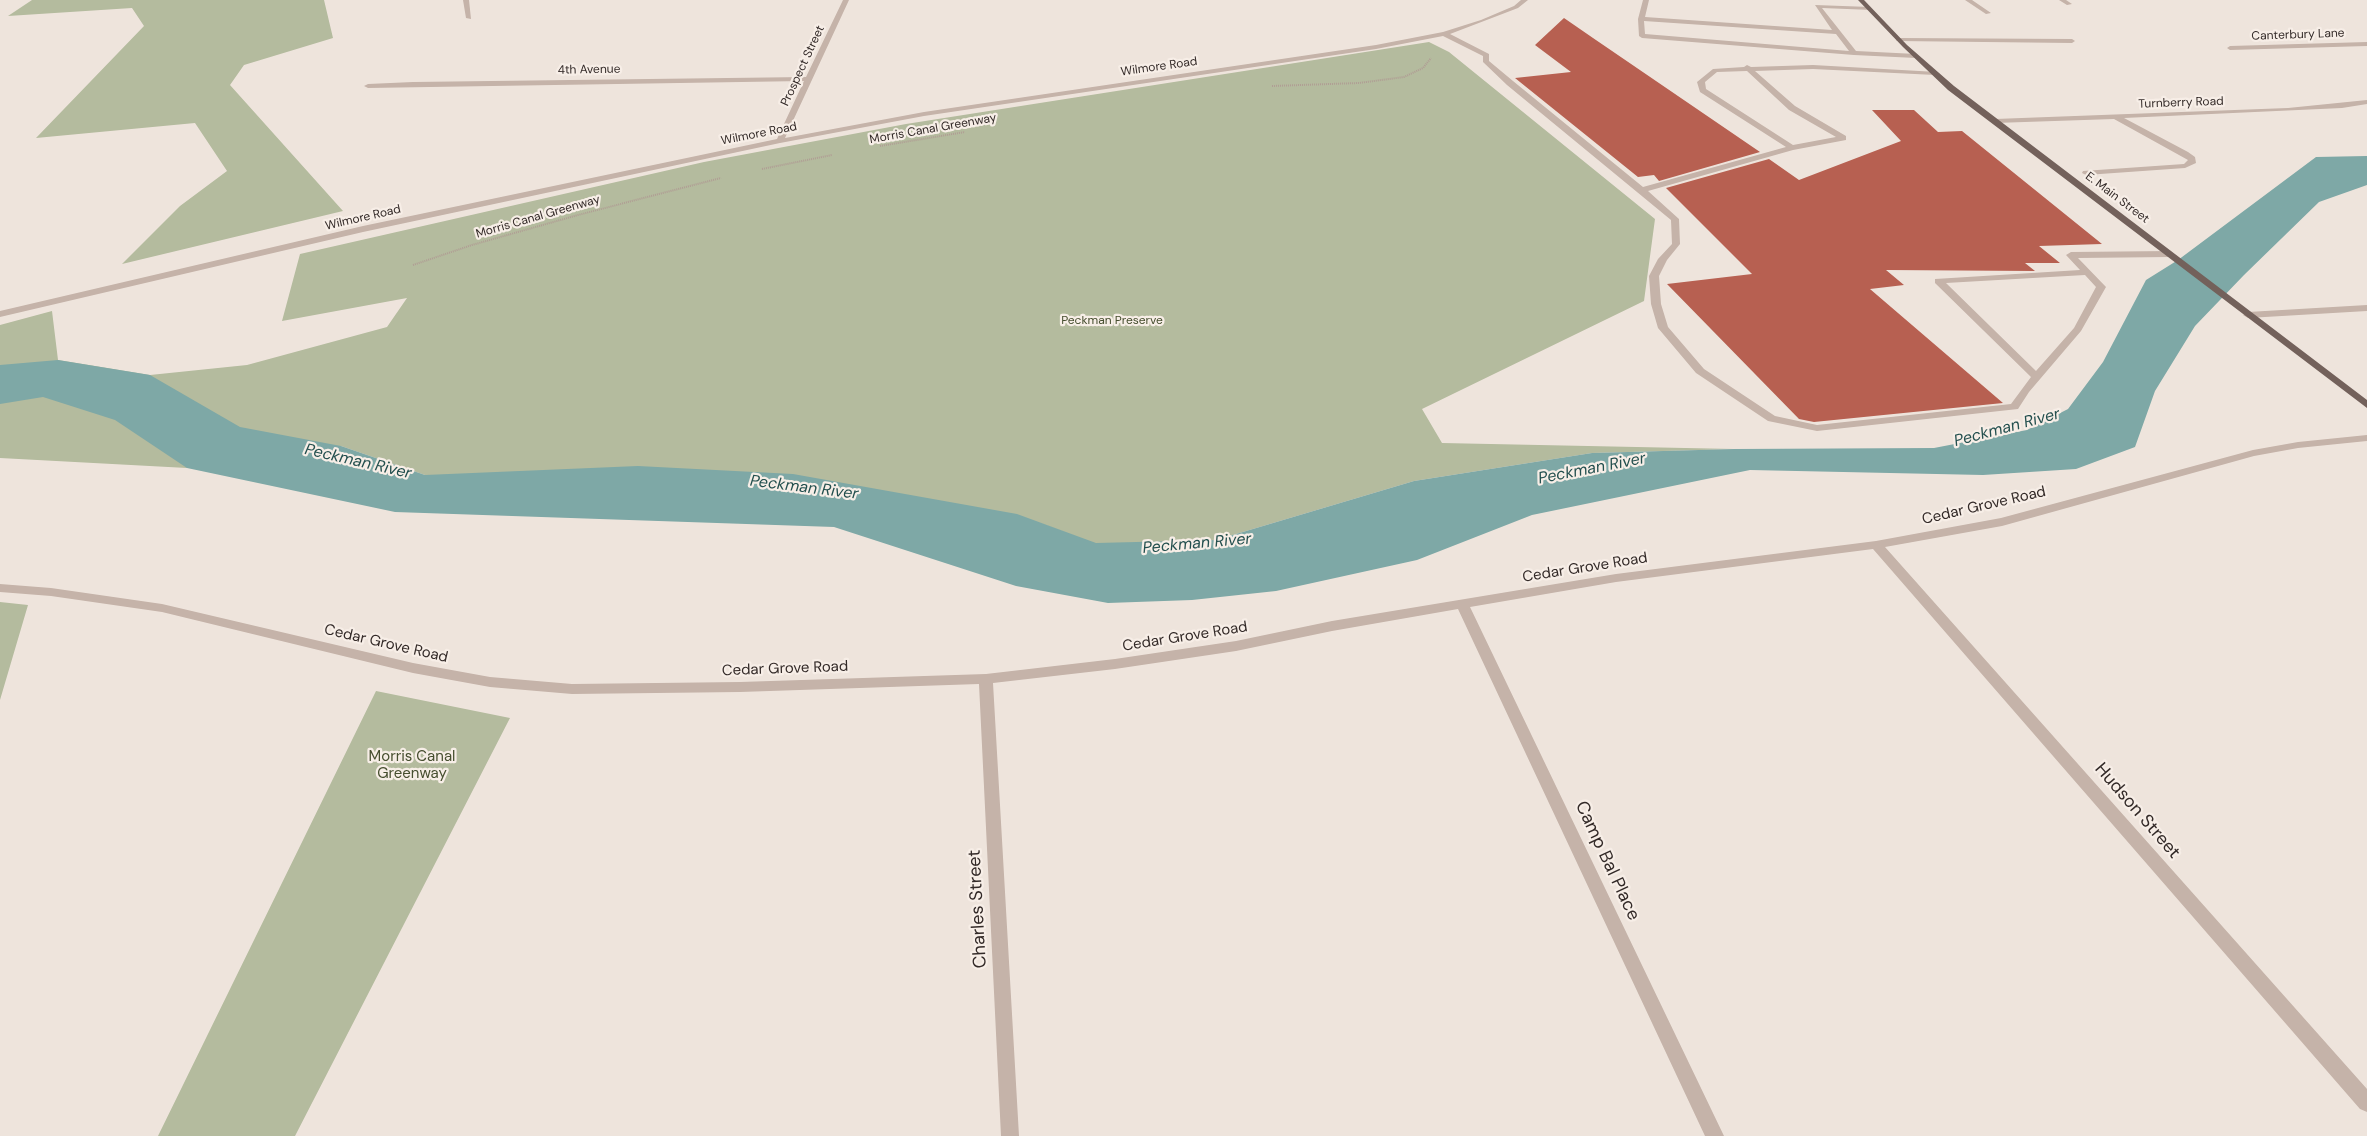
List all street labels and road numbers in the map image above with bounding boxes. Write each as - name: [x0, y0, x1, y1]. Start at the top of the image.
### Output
- street label: Prospect Street: [778, 23, 828, 109]
- street label: Canterbury Lane: [2251, 26, 2345, 44]
- street label: Wilmore Road: [1120, 55, 1198, 79]
- street label: 4th Avenue: [557, 62, 621, 78]
- street label: Turnberry Road: [2138, 94, 2224, 112]
- street label: Morris Canal Greenway: [869, 111, 997, 147]
- street label: Wilmore Road: [720, 120, 798, 148]
- street label: E. Main Street: [2082, 169, 2152, 227]
- street label: Morris Canal Greenway: [474, 192, 602, 242]
- street label: Wilmore Road: [324, 202, 402, 234]
- street label: Cedar Grove Road: [1920, 483, 2048, 529]
- street label: Cedar Grove Road: [1521, 549, 1649, 587]
- street label: Cedar Grove Road: [1121, 618, 1249, 656]
- street label: Cedar Grove Road: [322, 621, 450, 667]
- street label: Cedar Grove Road: [721, 658, 849, 680]
- street label: Hudson Street: [2090, 759, 2184, 863]
- street label: Camp Bal Place: [1570, 798, 1644, 924]
- street label: Charles Street: [964, 849, 992, 969]

